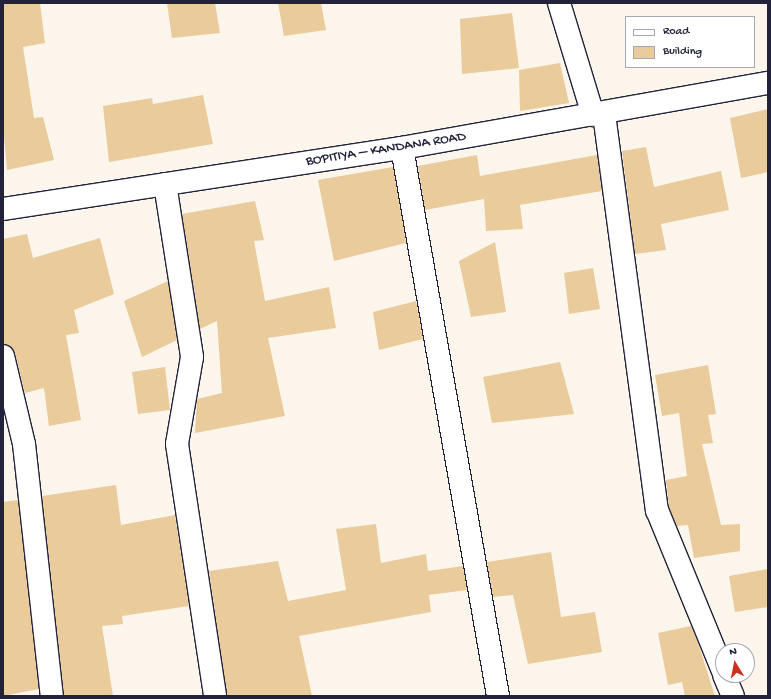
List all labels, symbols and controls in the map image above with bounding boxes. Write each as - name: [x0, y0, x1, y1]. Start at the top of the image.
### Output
- legend: [625, 16, 755, 68]
- text: Road: [663, 25, 689, 39]
- text: Building: [663, 45, 702, 59]
- street label: BOPITIYA – KANDANA ROAD: [305, 129, 467, 171]
- north arrow: [715, 643, 755, 683]
- text: N: [729, 646, 738, 659]

